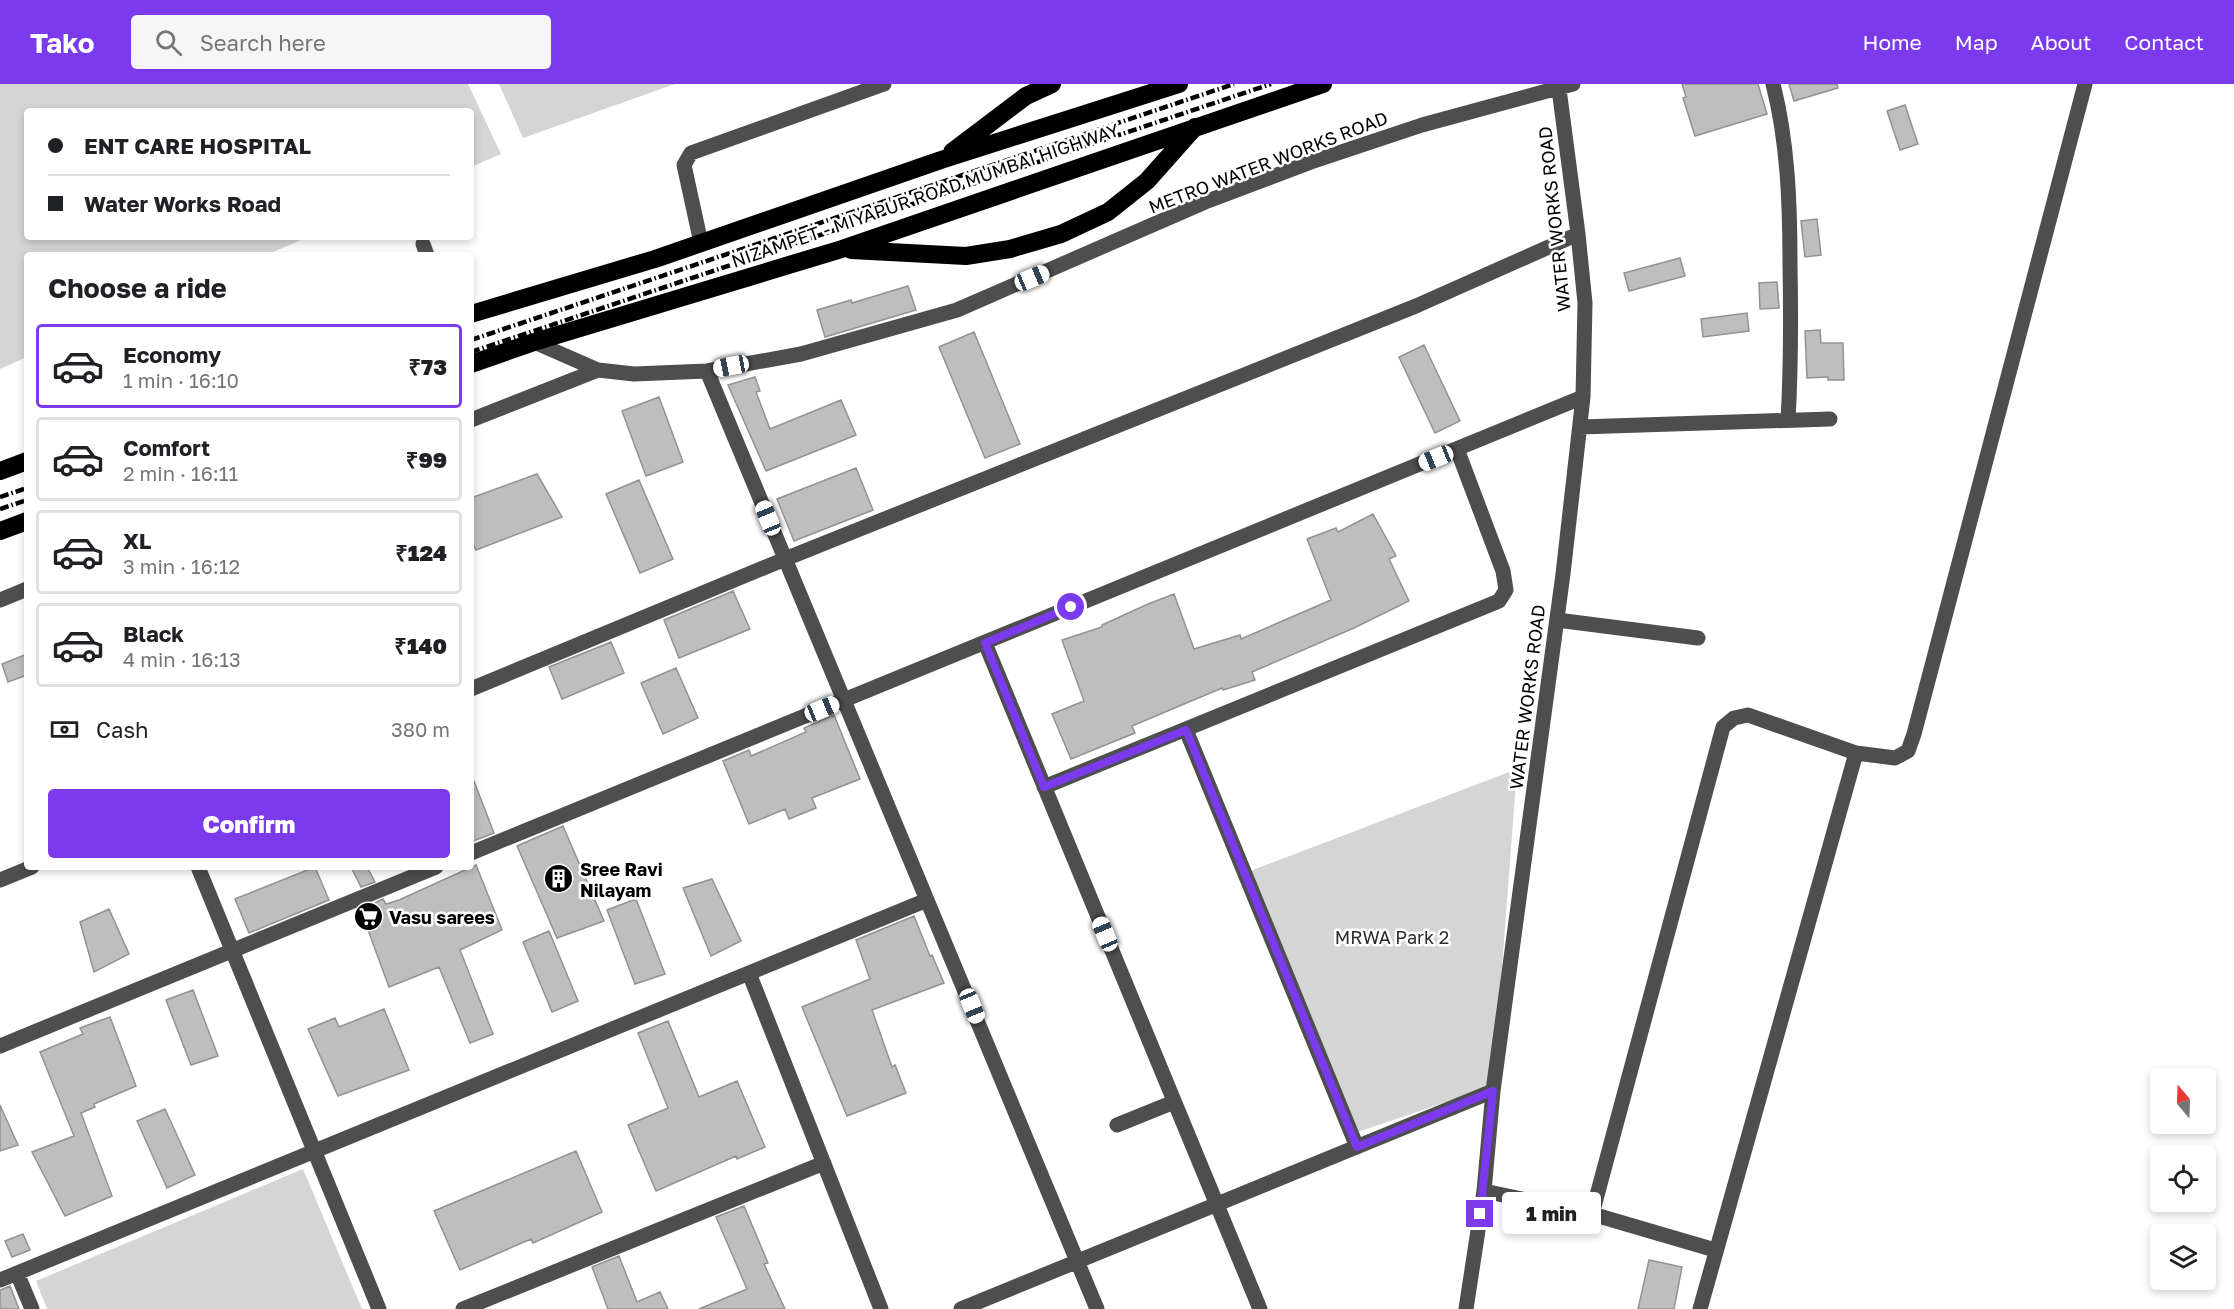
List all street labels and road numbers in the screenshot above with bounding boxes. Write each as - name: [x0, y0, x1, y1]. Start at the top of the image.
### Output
- street label: METRO WATER WORKS ROAD: [1145, 106, 1391, 218]
- street label: NIZAMPET - MIYAPUR ROAD MUMBAI HIGHWAY: [728, 118, 1122, 272]
- street label: WATER WORKS ROAD: [1533, 125, 1575, 313]
- street label: WATER WORKS ROAD: [1505, 603, 1549, 791]

